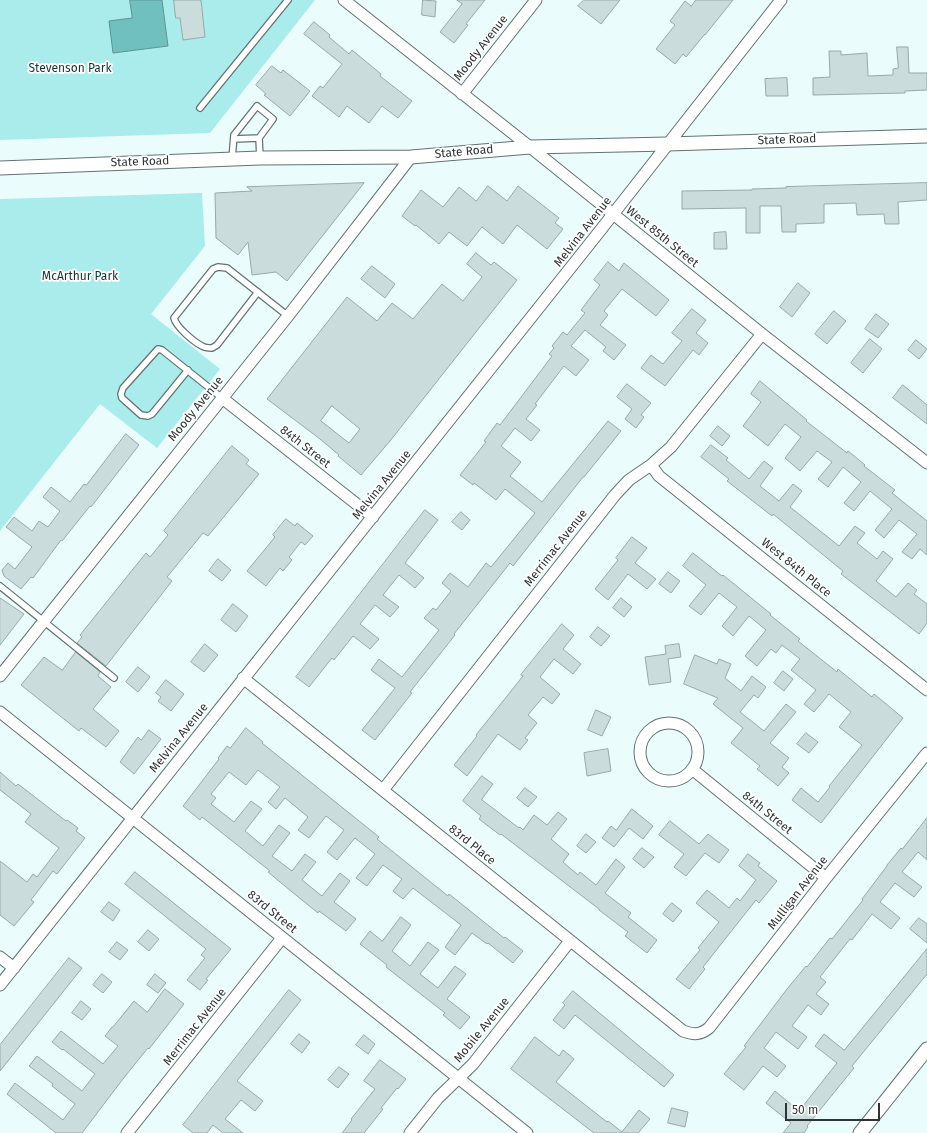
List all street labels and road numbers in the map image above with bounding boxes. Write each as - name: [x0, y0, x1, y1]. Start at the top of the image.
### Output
- street label: Moody Avenue: [451, 12, 511, 84]
- street label: State Road: [757, 132, 817, 148]
- street label: State Road: [434, 142, 494, 162]
- street label: State Road: [110, 154, 170, 170]
- street label: Melvina Avenue: [551, 194, 615, 270]
- street label: West 85th Street: [623, 203, 701, 271]
- street label: Moody Avenue: [165, 374, 227, 444]
- street label: 84th Street: [277, 423, 333, 471]
- street label: Melvina Avenue: [350, 447, 414, 523]
- street label: Merrimac Avenue: [521, 506, 591, 590]
- street label: West 84th Place: [758, 535, 834, 601]
- street label: Melvina Avenue: [147, 700, 211, 776]
- street label: 84th Street: [739, 788, 795, 838]
- street label: 83rd Place: [446, 822, 498, 868]
- street label: Mulligan Avenue: [765, 853, 831, 933]
- street label: 83rd Street: [244, 888, 300, 936]
- street label: Merrimac Avenue: [160, 985, 230, 1069]
- street label: Mobile Avenue: [451, 994, 513, 1066]

